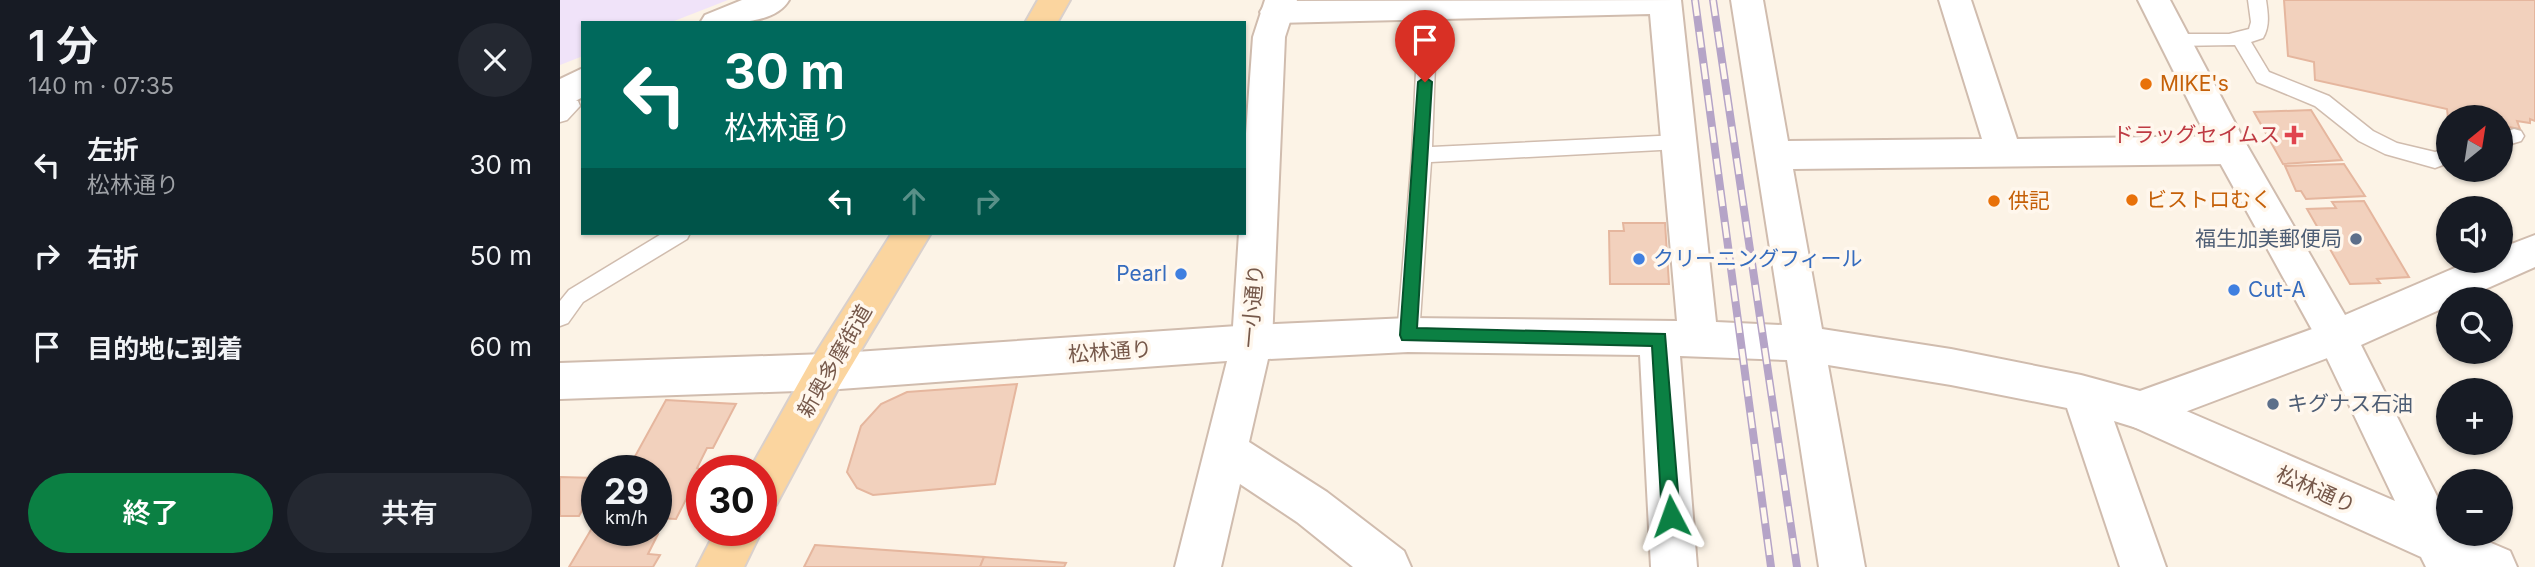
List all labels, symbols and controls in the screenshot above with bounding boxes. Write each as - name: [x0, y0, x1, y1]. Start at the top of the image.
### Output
- pin: [1395, 10, 1455, 82]
- text: 1 分: [28, 20, 98, 71]
- icon: arrive: [1406, 21, 1444, 59]
- button: close: [458, 23, 532, 97]
- text: 30 m: [724, 42, 845, 101]
- icon: left: [609, 49, 700, 140]
- place label: MIKE's: [2160, 71, 2229, 96]
- text: 140 m · 07:35: [28, 72, 174, 100]
- marker: MIKE's: [2138, 76, 2154, 92]
- north arrow: [2436, 105, 2513, 182]
- map controls: [2436, 105, 2513, 546]
- text: 松林通り: [724, 108, 852, 147]
- place label: ドラッグセイムス: [2112, 122, 2280, 147]
- marker: ドラッグセイムス: [2286, 127, 2302, 143]
- text: 左折: [87, 134, 139, 165]
- icon: left: [28, 146, 66, 184]
- text: 30 m: [469, 149, 532, 180]
- text: 松林通り: [87, 171, 179, 199]
- icon: left: [822, 182, 860, 220]
- icon: ahead: [895, 182, 933, 220]
- icon: right: [968, 182, 1006, 220]
- place label: ビストロむく: [2146, 187, 2272, 212]
- place label: 供記: [2008, 188, 2050, 213]
- marker: ビストロむく: [2124, 192, 2140, 208]
- marker: 供記: [1986, 193, 2002, 209]
- button: sound: [2436, 196, 2513, 273]
- place label: 福生加美郵便局: [2195, 226, 2342, 251]
- marker: 福生加美郵便局: [2348, 231, 2364, 247]
- icon: right: [28, 237, 66, 275]
- text: 50 m: [470, 240, 532, 271]
- text: 右折: [87, 242, 139, 273]
- place label: クリーニングフィール: [1653, 246, 1863, 271]
- marker: クリーニングフィール: [1631, 251, 1647, 267]
- place label: Pearl: [1116, 261, 1167, 286]
- street label: 一小通り: [1236, 263, 1269, 349]
- marker: Pearl: [1173, 266, 1189, 282]
- place label: Cut-A: [2248, 277, 2306, 302]
- marker: Cut-A: [2226, 282, 2242, 298]
- button: search: [2436, 287, 2513, 364]
- street label: 新奥多摩街道: [792, 300, 877, 422]
- icon: arrive: [28, 328, 66, 366]
- text: 60 m: [469, 331, 532, 362]
- text: 目的地に到着: [87, 333, 243, 364]
- street label: 松林通り: [1067, 336, 1153, 367]
- button: +: [2436, 378, 2513, 455]
- place label: キグナス石油: [2287, 391, 2413, 416]
- marker: キグナス石油: [2265, 396, 2281, 412]
- speed limit sign: 30: [686, 455, 777, 546]
- street label: 松林通り: [2273, 461, 2360, 518]
- button: −: [2436, 469, 2513, 546]
- text: 29: [604, 470, 649, 512]
- button: 終了: [28, 473, 273, 553]
- button: 共有: [287, 473, 532, 553]
- position arrow: [1634, 479, 1708, 553]
- text: km/h: [605, 507, 648, 528]

